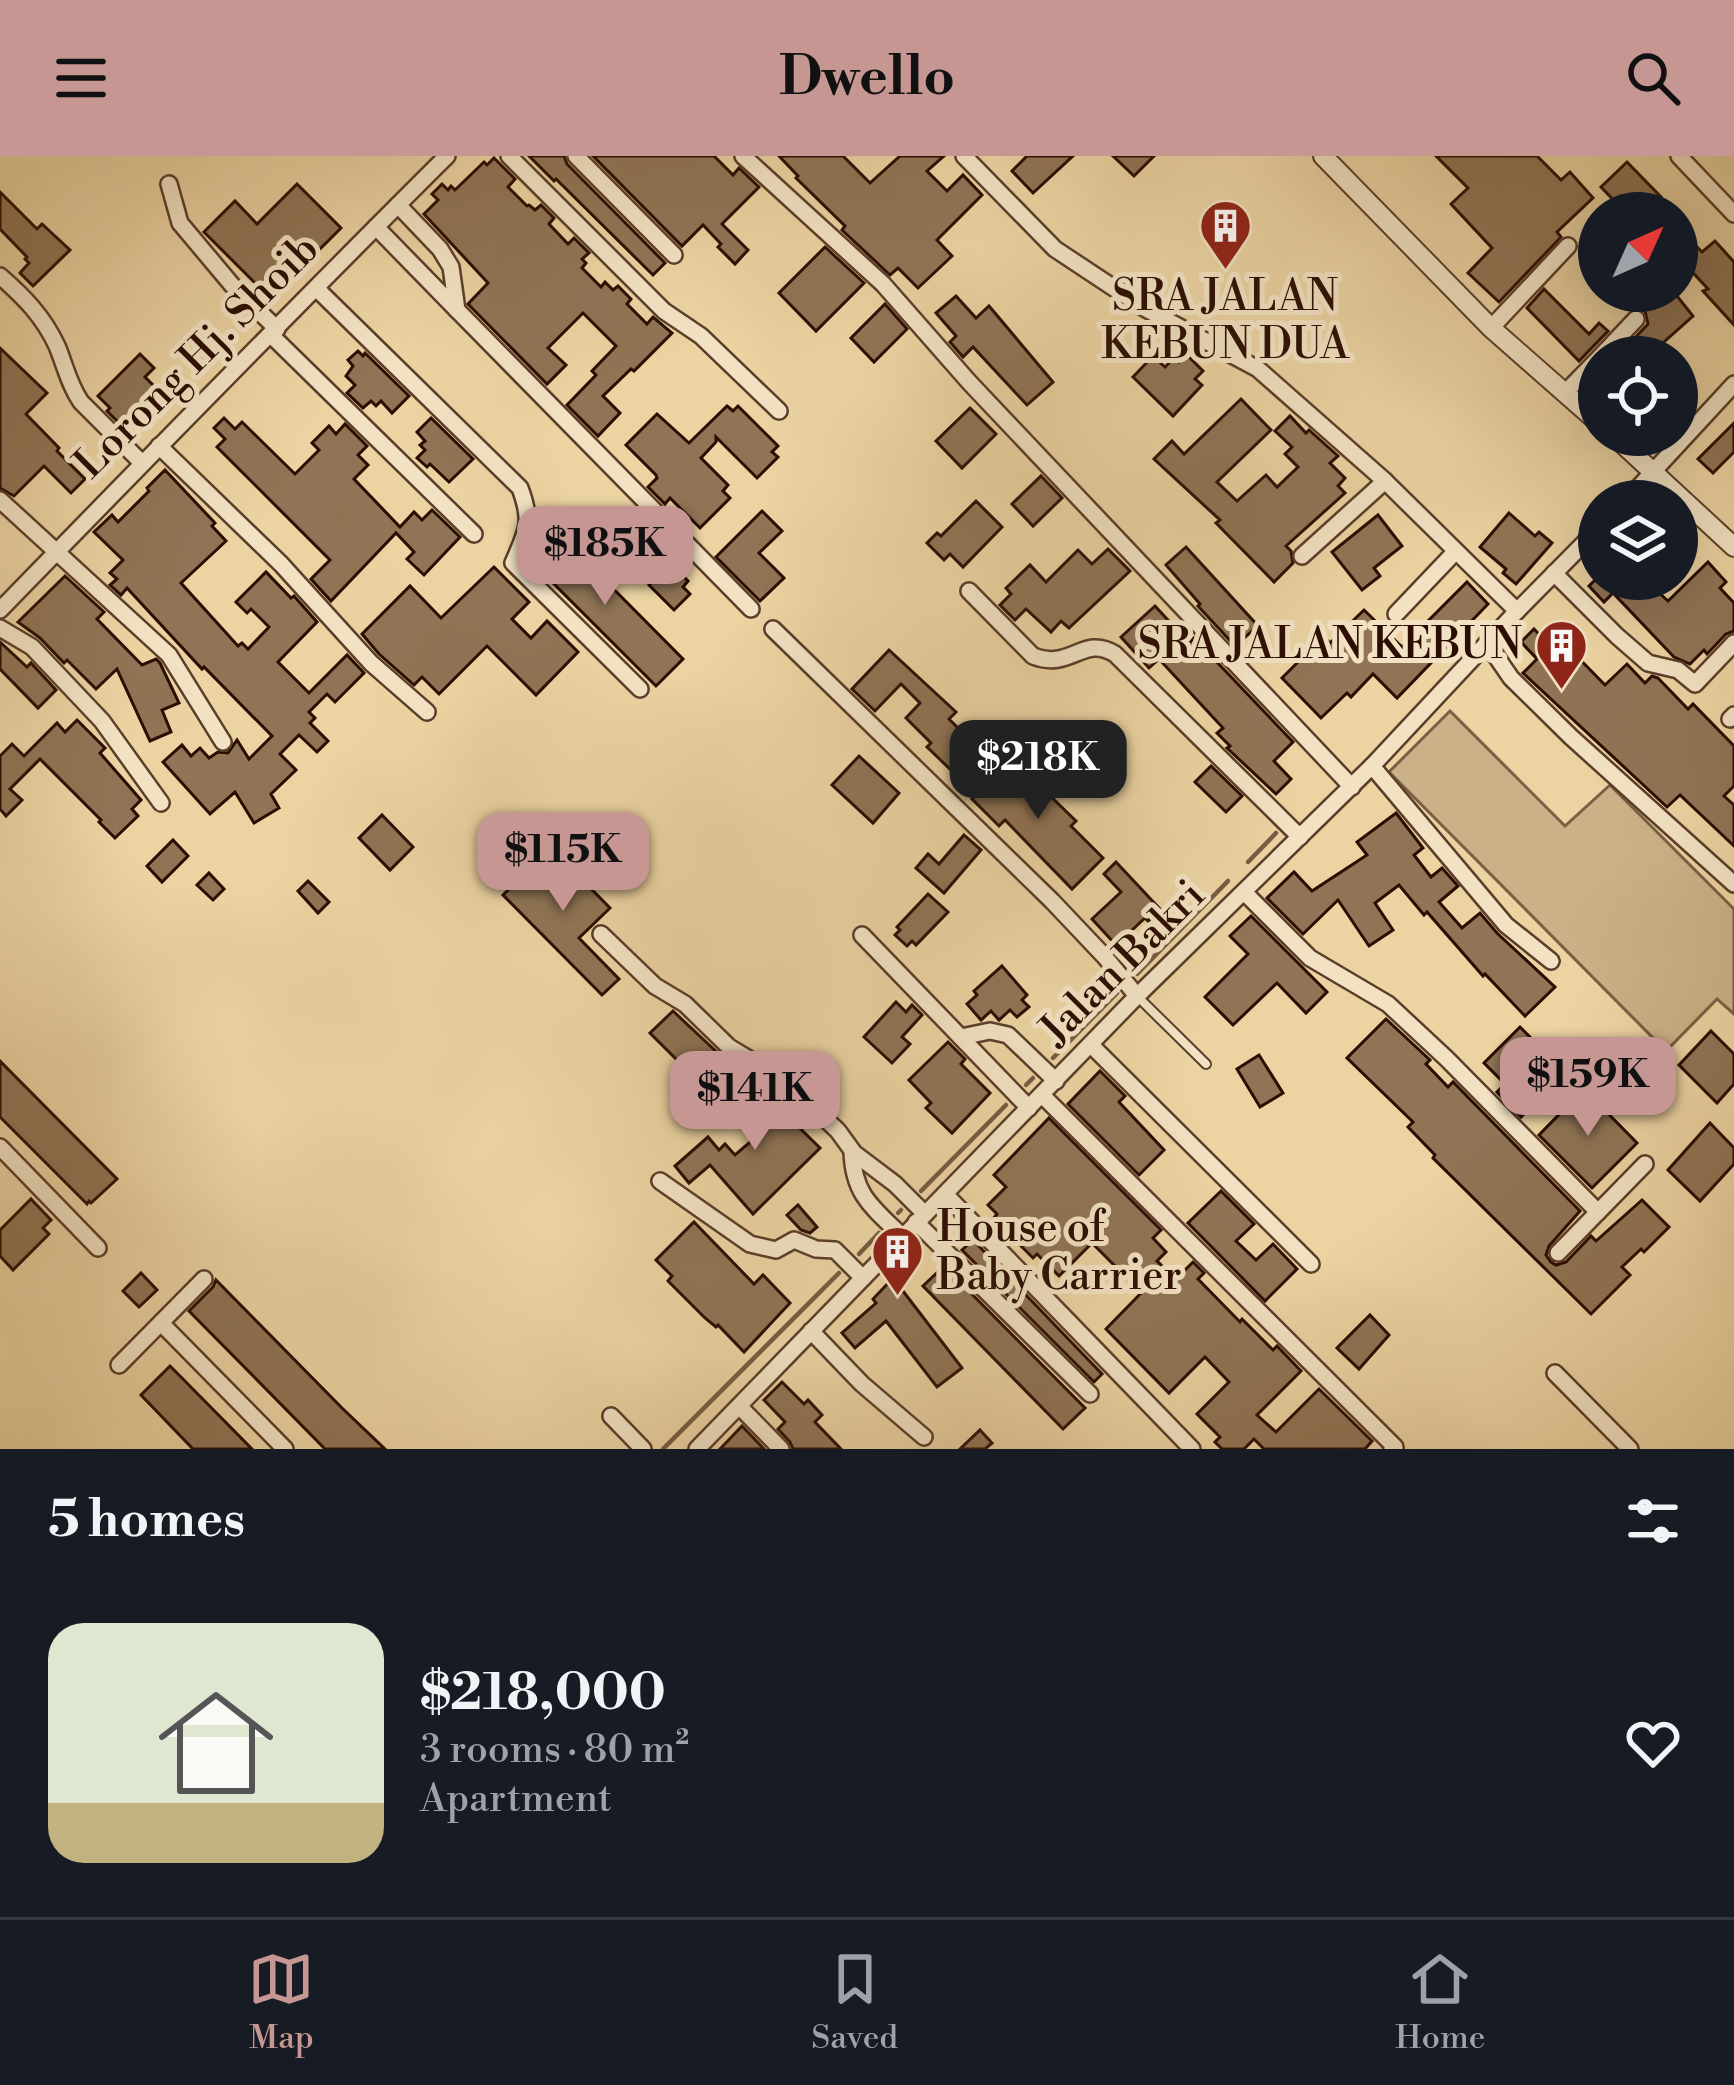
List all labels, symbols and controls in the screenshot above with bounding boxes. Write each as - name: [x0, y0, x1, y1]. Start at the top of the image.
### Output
- text: Dwello: [779, 44, 955, 112]
- icon: menu: [48, 45, 114, 111]
- icon: search: [1620, 45, 1686, 111]
- north arrow: [1578, 192, 1698, 312]
- map controls: [1578, 192, 1698, 600]
- building icon: SRA JALAN KEBUN DUA: [1197, 197, 1253, 271]
- street label: Lorong Hj. Shoib: [64, 224, 331, 491]
- place label: SRA JALAN KEBUN DUA: [1101, 271, 1350, 372]
- button: locate: [1578, 336, 1698, 456]
- button: layers: [1578, 480, 1698, 600]
- pin: $185K: [521, 506, 689, 608]
- text: $185K: [544, 520, 666, 569]
- building icon: SRA JALAN KEBUN: [1533, 617, 1589, 691]
- place label: SRA JALAN KEBUN: [1137, 619, 1522, 672]
- pin: $218K: [954, 720, 1122, 822]
- text: $218K: [977, 734, 1099, 783]
- pin: $115K: [479, 812, 647, 914]
- text: $115K: [504, 826, 622, 875]
- street label: Jalan Bakri: [1028, 869, 1217, 1058]
- pin: $159K: [1504, 1037, 1672, 1139]
- pin: $141K: [671, 1051, 839, 1153]
- text: $159K: [1527, 1051, 1649, 1100]
- text: $141K: [697, 1065, 813, 1114]
- place label: House of Baby Carrier: [936, 1202, 1182, 1304]
- building icon: House of Baby Carrier: [870, 1224, 926, 1298]
- icon: filters: [1620, 1488, 1686, 1554]
- text: 5 homes: [48, 1489, 245, 1553]
- text: $218,000: [420, 1662, 666, 1726]
- icon: home: [144, 1671, 288, 1815]
- icon: heart: [1620, 1710, 1686, 1776]
- text: 3 rooms · 80 m²: [420, 1726, 689, 1775]
- text: Apartment: [420, 1775, 612, 1824]
- tab: Map: [248, 1946, 314, 2059]
- tab: Saved: [811, 1946, 898, 2059]
- tab: Home: [1395, 1946, 1486, 2059]

